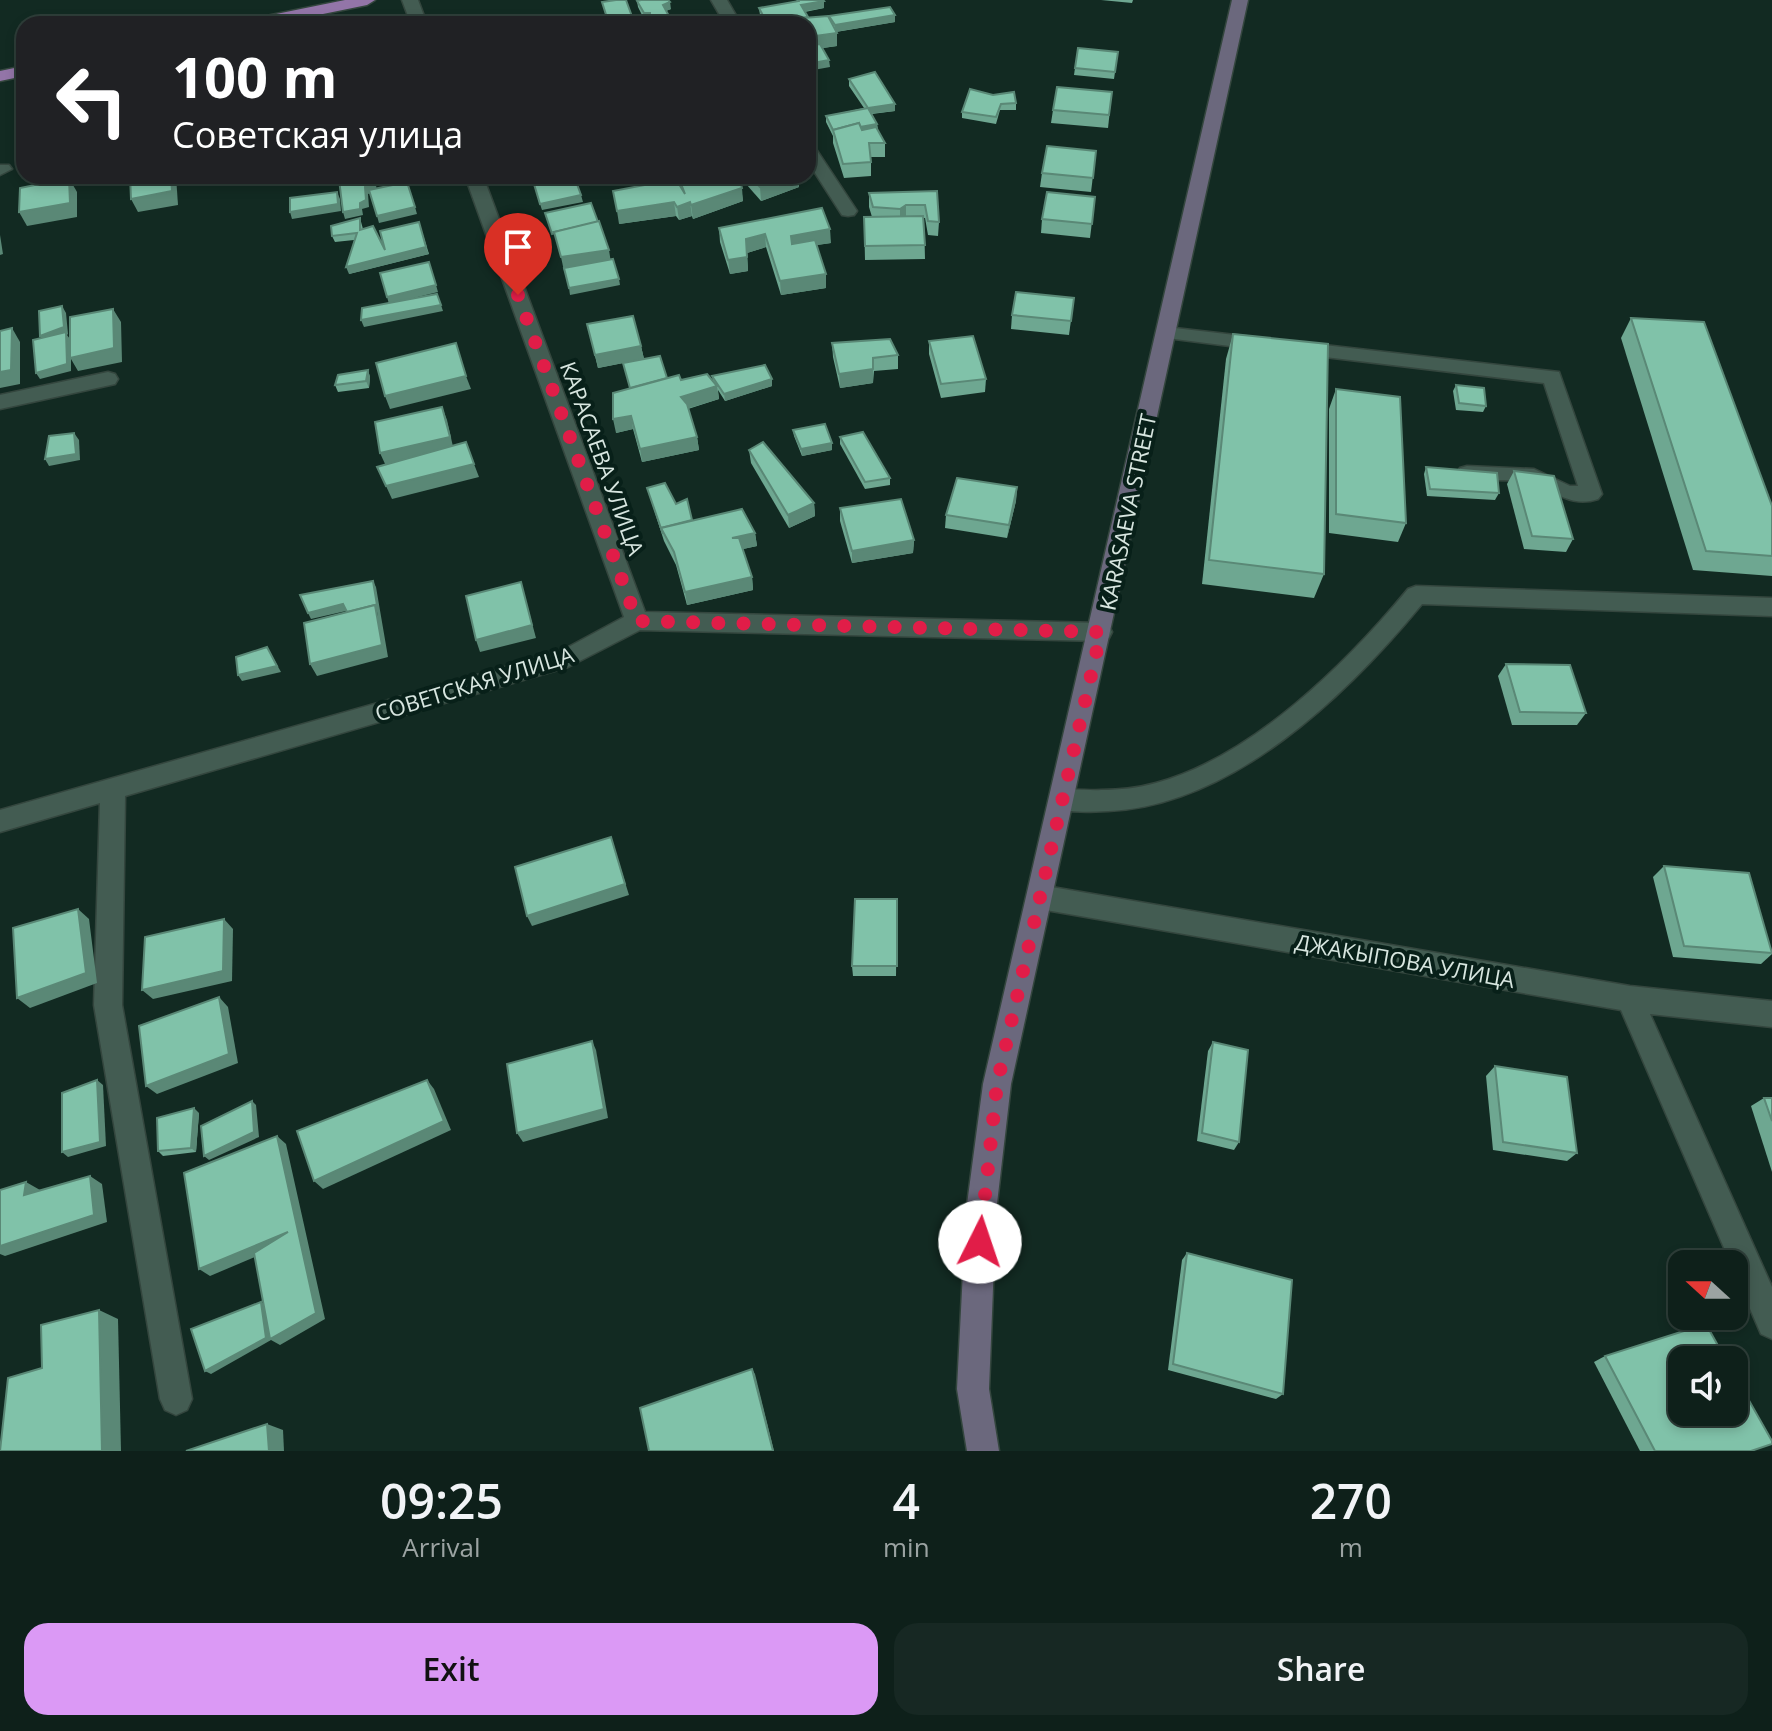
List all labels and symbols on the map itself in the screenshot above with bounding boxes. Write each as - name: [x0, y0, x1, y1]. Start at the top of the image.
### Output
- pin: [484, 213, 552, 295]
- street label: КАРАСАЕВА УЛИЦА: [554, 357, 652, 559]
- street label: KARASAEVA STREET: [1092, 411, 1162, 613]
- street label: СОВЕТСКАЯ УЛИЦА: [371, 638, 577, 727]
- street label: ДЖАКЫПОВА УЛИЦА: [1293, 926, 1517, 994]
- position arrow: [938, 1200, 1022, 1284]
- north arrow: [1668, 1250, 1748, 1330]

